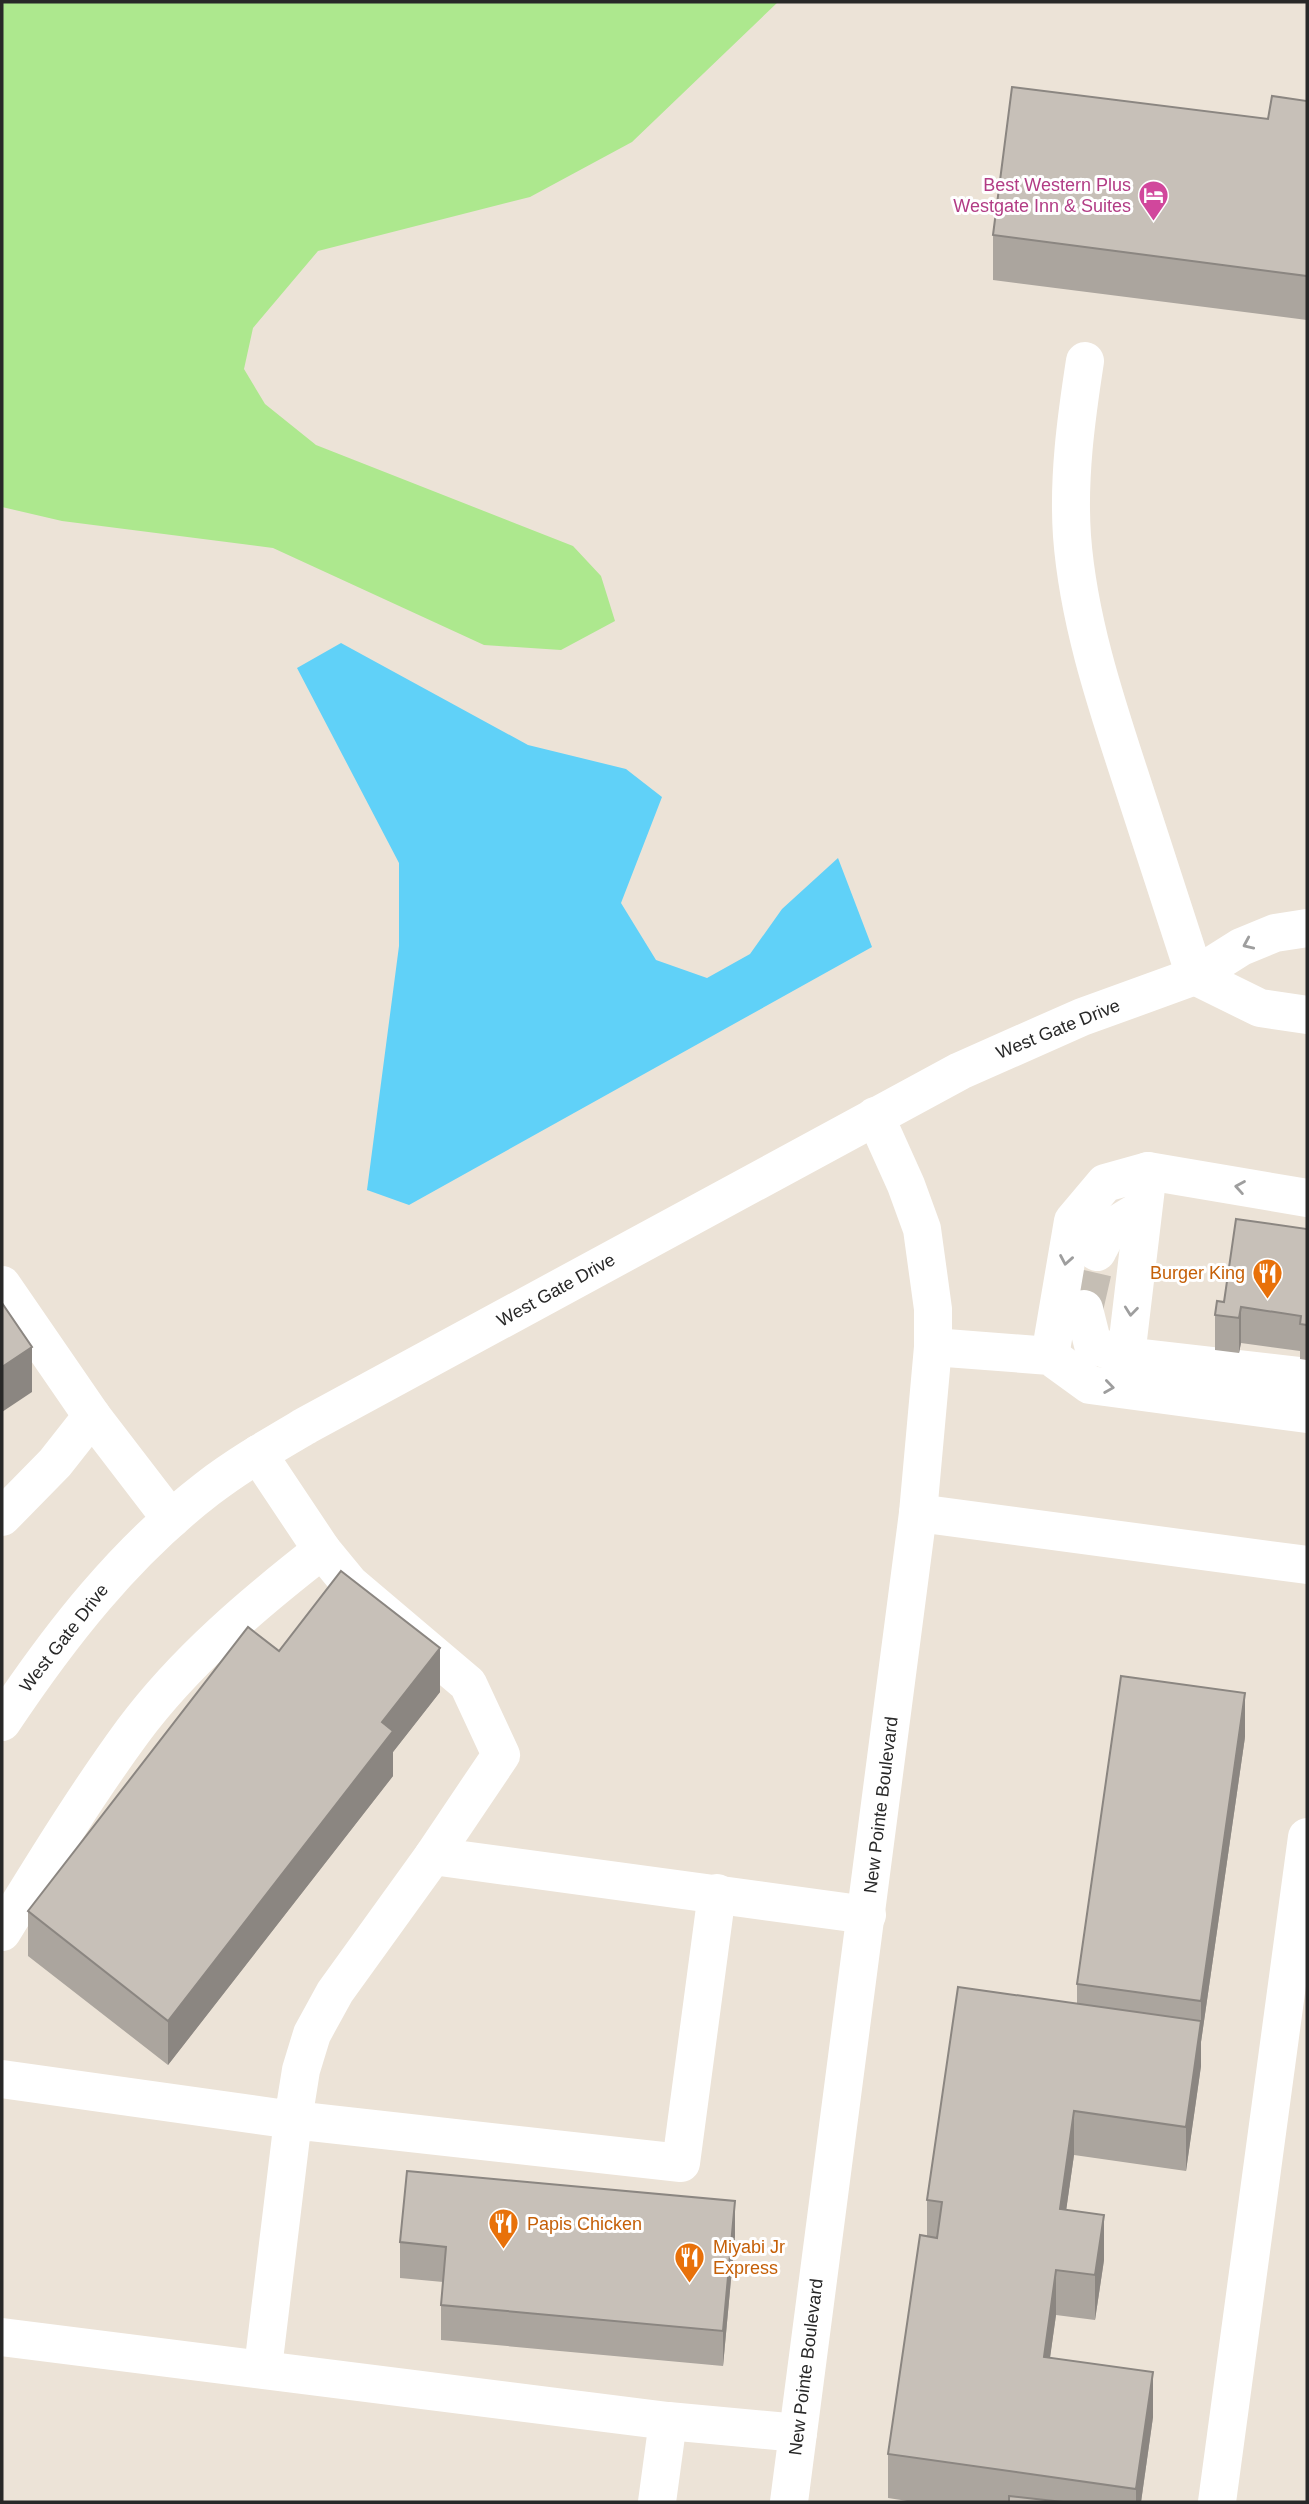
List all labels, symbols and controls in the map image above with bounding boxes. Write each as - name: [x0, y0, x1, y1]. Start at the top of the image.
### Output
- place label: Best Western Plus Westgate Inn & Suites: [953, 175, 1131, 216]
- hotel icon: Best Western Plus Westgate Inn & Suites: [1137, 178, 1171, 222]
- one-way arrow: [1243, 936, 1255, 950]
- street label: West Gate Drive: [993, 995, 1123, 1063]
- one-way arrow: [1234, 1180, 1246, 1195]
- street label: West Gate Drive: [494, 1249, 618, 1331]
- one-way arrow: [1059, 1254, 1074, 1266]
- restaurant icon: Burger King: [1251, 1256, 1285, 1300]
- place label: Burger King: [1150, 1263, 1245, 1283]
- one-way arrow: [1124, 1305, 1139, 1317]
- one-way arrow: [1103, 1380, 1115, 1395]
- street label: West Gate Drive: [16, 1580, 112, 1696]
- street label: New Pointe Boulevard: [860, 1715, 902, 1895]
- restaurant icon: Papis Chicken: [487, 2207, 521, 2251]
- place label: Papis Chicken: [527, 2214, 642, 2234]
- place label: Miyabi Jr Express: [713, 2237, 785, 2278]
- restaurant icon: Miyabi Jr Express: [673, 2240, 707, 2284]
- street label: New Pointe Boulevard: [785, 2277, 827, 2457]

